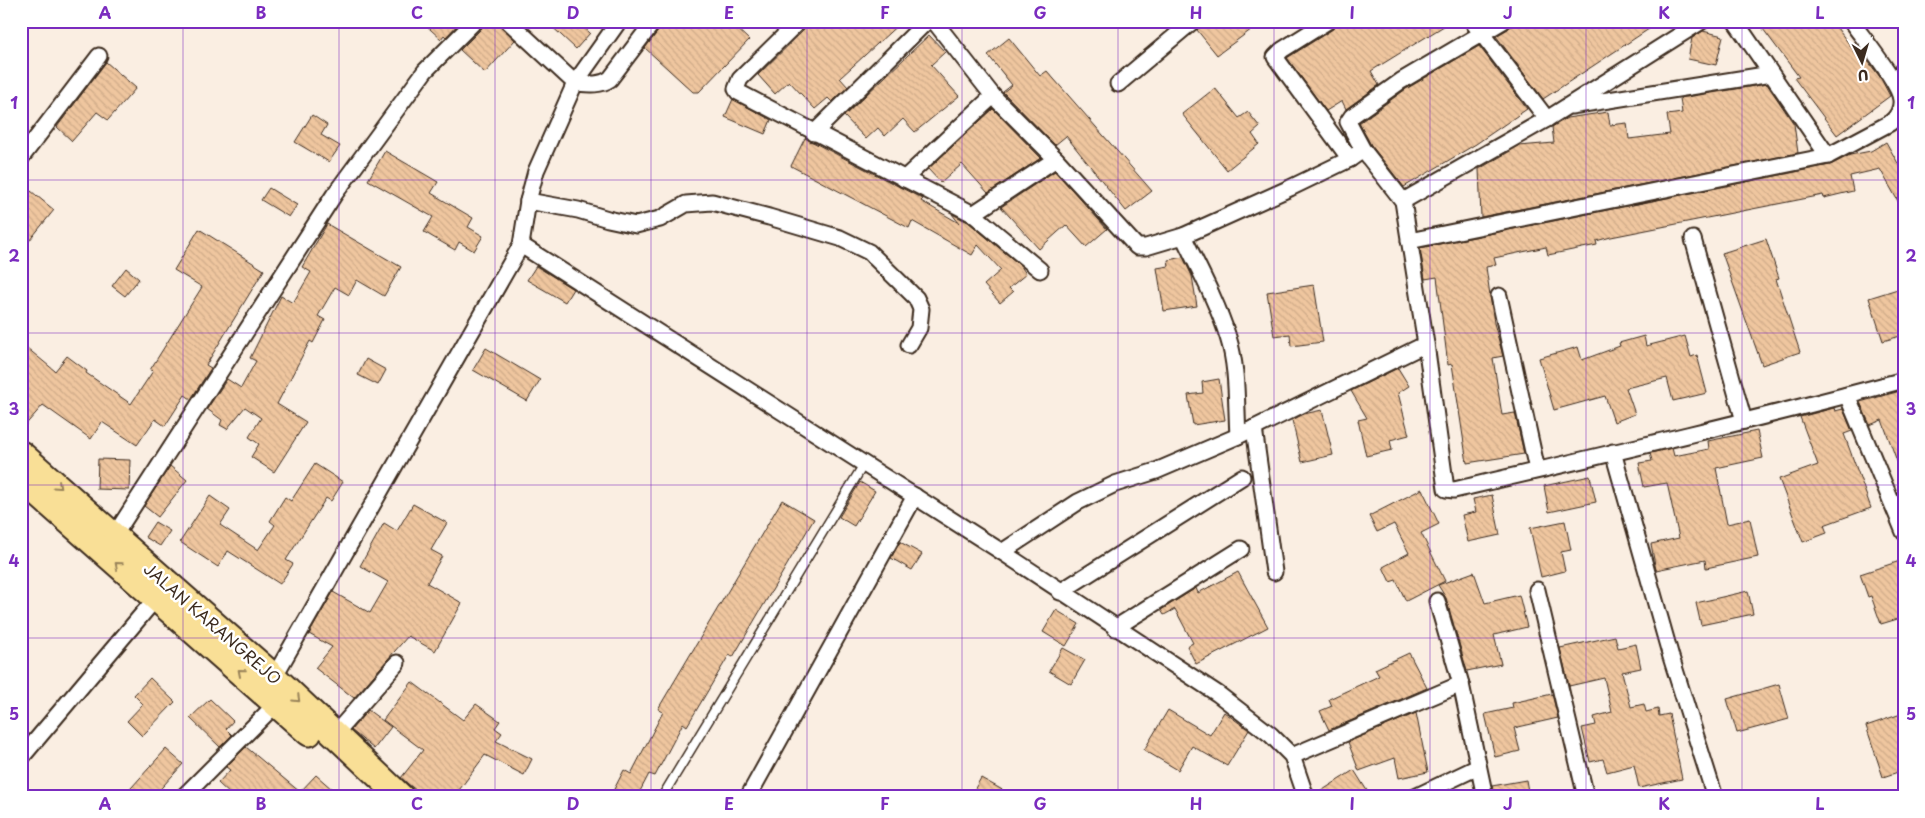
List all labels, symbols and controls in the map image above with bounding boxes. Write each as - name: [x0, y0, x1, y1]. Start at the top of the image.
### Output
- text: A: [99, 0, 112, 24]
- text: B: [256, 0, 267, 24]
- text: C: [411, 0, 423, 24]
- text: D: [567, 0, 579, 24]
- text: E: [724, 0, 734, 24]
- text: F: [880, 0, 890, 24]
- text: G: [1033, 0, 1047, 24]
- text: H: [1190, 0, 1202, 24]
- text: I: [1349, 0, 1355, 24]
- text: J: [1503, 0, 1513, 24]
- text: K: [1658, 0, 1670, 24]
- text: L: [1815, 0, 1825, 24]
- north arrow: [1838, 38, 1888, 88]
- text: U: [1857, 65, 1869, 86]
- text: 1: [10, 90, 18, 114]
- text: 1: [1907, 90, 1915, 114]
- text: 2: [8, 243, 20, 267]
- text: 2: [1905, 243, 1917, 267]
- text: 3: [9, 396, 19, 420]
- text: 3: [1906, 396, 1916, 420]
- one-way arrow: [52, 480, 61, 489]
- text: 4: [9, 548, 20, 572]
- text: 4: [1906, 548, 1917, 572]
- street label: JALAN KARANGREJO: [139, 556, 287, 690]
- one-way arrow: [115, 562, 124, 571]
- one-way arrow: [237, 669, 246, 678]
- one-way arrow: [291, 693, 300, 702]
- text: 5: [9, 701, 19, 725]
- text: 5: [1906, 701, 1916, 725]
- text: A: [99, 791, 112, 815]
- text: B: [256, 791, 267, 815]
- text: C: [411, 791, 423, 815]
- text: D: [567, 791, 579, 815]
- text: E: [724, 791, 734, 815]
- text: F: [880, 791, 890, 815]
- text: G: [1033, 791, 1047, 815]
- text: H: [1190, 791, 1202, 815]
- text: I: [1349, 791, 1355, 815]
- text: J: [1503, 791, 1513, 815]
- text: K: [1658, 791, 1670, 815]
- text: L: [1815, 791, 1825, 815]

